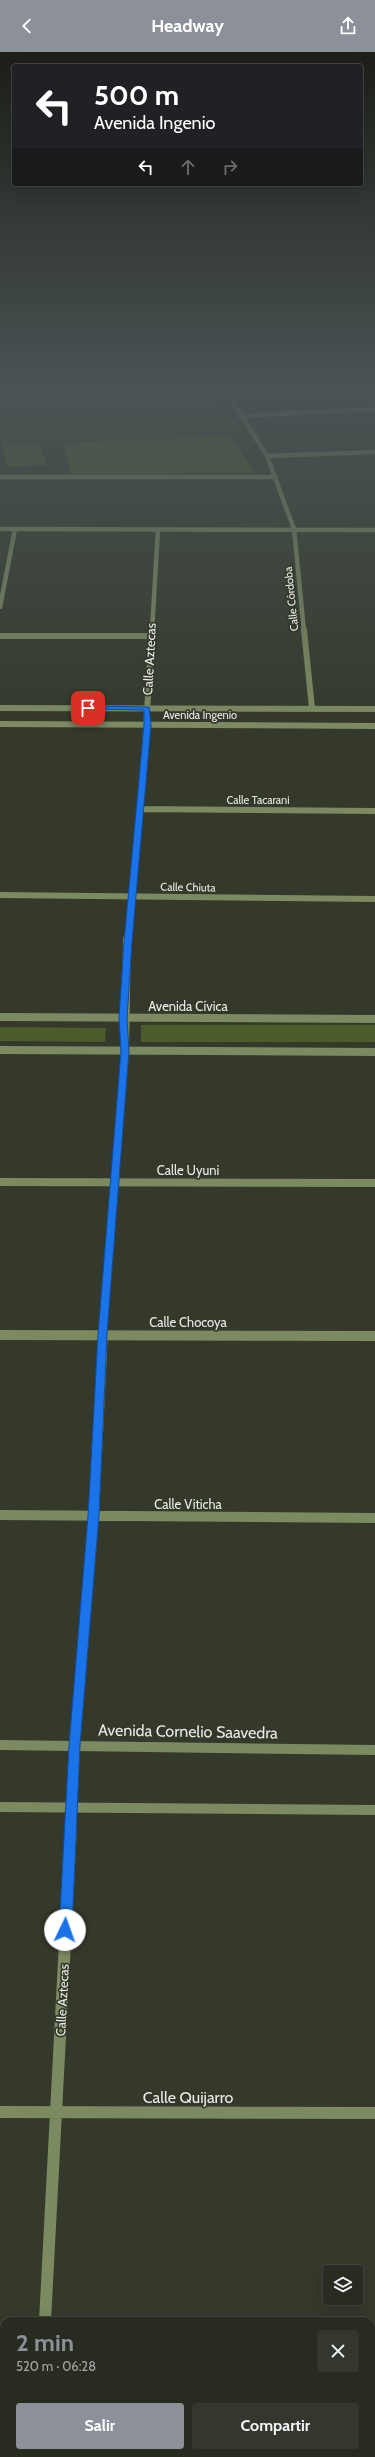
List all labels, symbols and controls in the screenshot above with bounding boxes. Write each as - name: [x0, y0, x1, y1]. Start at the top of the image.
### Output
- icon: back: [16, 15, 38, 37]
- text: Headway: [151, 15, 224, 37]
- icon: share: [337, 15, 359, 37]
- text: 500 m: [94, 78, 179, 112]
- icon: left: [28, 80, 80, 132]
- text: Avenida Ingenio: [94, 112, 215, 134]
- icon: left: [135, 156, 157, 178]
- icon: ahead: [177, 156, 199, 178]
- icon: right: [219, 156, 241, 178]
- street label: Calle Córdoba: [281, 565, 301, 632]
- street label: Calle Aztecas: [139, 622, 159, 696]
- pin: [71, 691, 105, 725]
- icon: arrive: [77, 697, 99, 719]
- street label: Avenida Ingenio: [163, 708, 237, 722]
- street label: Calle Tacarani: [226, 793, 290, 807]
- street label: Calle Chiuta: [160, 880, 216, 894]
- street label: Avenida Cívica: [148, 998, 228, 1014]
- street label: Calle Uyuni: [157, 1162, 219, 1178]
- street label: Calle Chocoya: [149, 1314, 228, 1330]
- street label: Calle Viticha: [154, 1496, 223, 1512]
- street label: Avenida Cornelio Saavedra: [98, 1720, 278, 1743]
- position arrow: [44, 1909, 86, 1951]
- street label: Calle Aztecas: [52, 1963, 72, 2037]
- street label: Calle Quijarro: [143, 2088, 233, 2107]
- map controls: [323, 2265, 363, 2305]
- button: layers: [323, 2265, 363, 2305]
- text: 2 min: [16, 2328, 74, 2357]
- button: close: [317, 2330, 359, 2372]
- text: 520 m · 06:28: [16, 2358, 96, 2374]
- button: Salir: [16, 2403, 184, 2449]
- button: Compartir: [192, 2403, 359, 2449]

